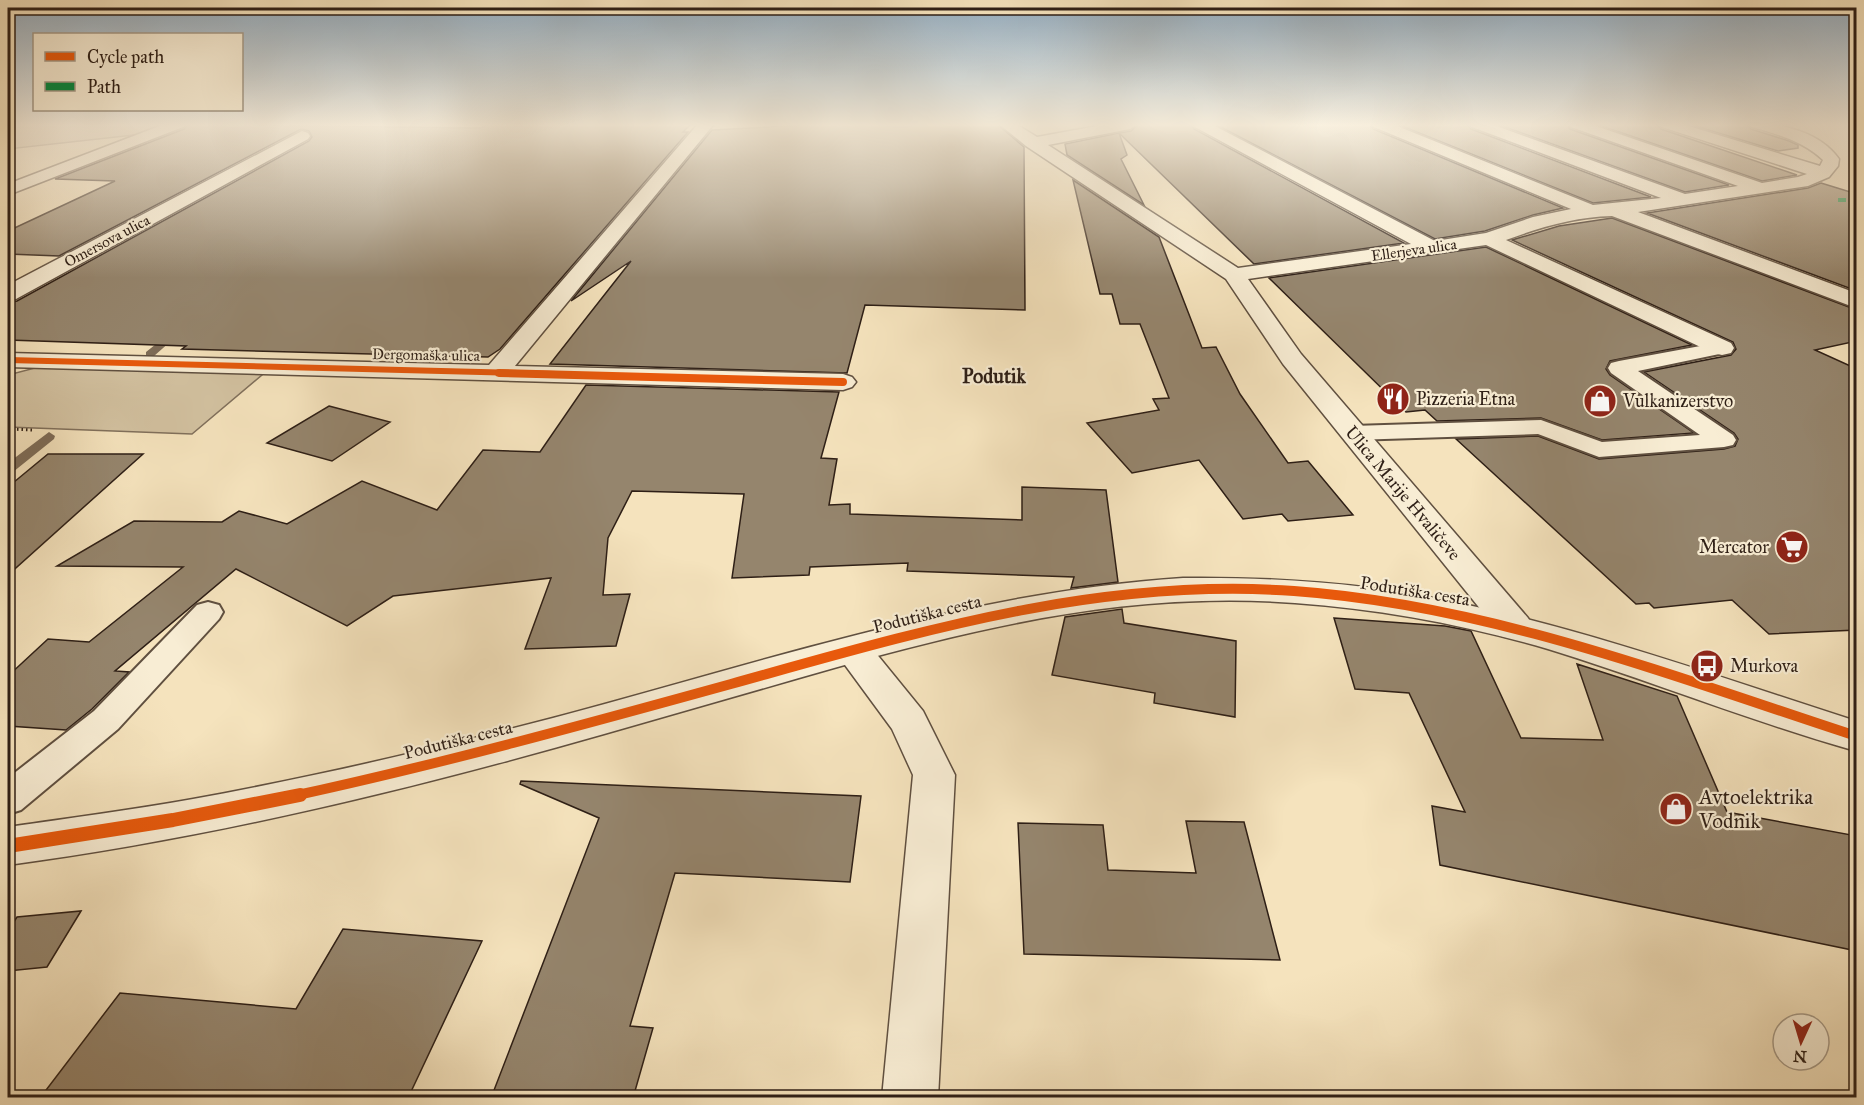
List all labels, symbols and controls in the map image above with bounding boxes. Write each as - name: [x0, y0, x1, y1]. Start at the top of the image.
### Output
- legend: [33, 33, 243, 111]
- text: Cycle path: [87, 46, 164, 68]
- text: Path: [87, 76, 121, 98]
- street label: Omersova ulica: [61, 211, 153, 271]
- street label: Ellerjeva ulica: [1370, 235, 1458, 265]
- street label: Dergomaška ulica: [372, 345, 481, 365]
- district label: Podutik: [962, 364, 1027, 388]
- restaurant icon: Pizzeria Etna: [1375, 381, 1411, 417]
- shop icon: Vulkanizerstvo: [1582, 383, 1618, 419]
- place label: Pizzeria Etna: [1416, 388, 1516, 410]
- place label: Vulkanizerstvo: [1622, 390, 1733, 412]
- street label: Ulica Marije Hvaličeve: [1340, 421, 1466, 565]
- supermarket icon: Mercator: [1774, 529, 1810, 565]
- place label: Mercator: [1699, 536, 1769, 558]
- street label: Podutiška cesta: [1358, 571, 1472, 611]
- street label: Podutiška cesta: [870, 590, 984, 638]
- bus stop icon: Murkova: [1689, 648, 1725, 684]
- place label: Murkova: [1730, 655, 1798, 677]
- street label: Podutiška cesta: [401, 716, 515, 764]
- place label: Avtoelektrika Vodnik: [1698, 784, 1813, 834]
- shop icon: Avtoelektrika Vodnik: [1658, 791, 1694, 827]
- north arrow: [1771, 1012, 1831, 1072]
- text: N: [1792, 1046, 1807, 1066]

